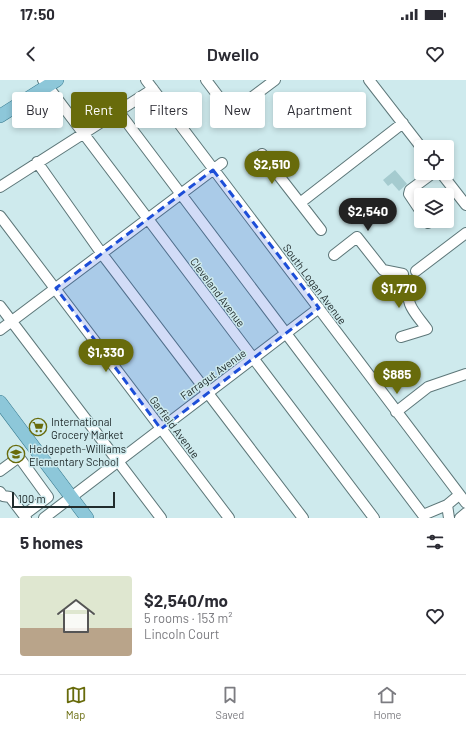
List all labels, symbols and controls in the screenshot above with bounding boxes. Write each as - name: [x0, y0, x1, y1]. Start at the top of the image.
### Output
- text: 17:50: [20, 5, 55, 23]
- icon: back: [20, 43, 42, 65]
- text: Dwello: [207, 43, 259, 65]
- icon: heart: [424, 43, 446, 65]
- chip: Buy: [12, 92, 63, 128]
- chip: Rent: [71, 92, 127, 128]
- chip: Filters: [135, 92, 202, 128]
- chip: New: [210, 92, 265, 128]
- chip: Apartment: [273, 92, 366, 128]
- map controls: [414, 140, 454, 228]
- button: locate: [414, 140, 454, 180]
- pin: $2,510: [239, 151, 305, 185]
- text: $2,510: [253, 156, 291, 172]
- button: layers: [414, 188, 454, 228]
- pin: $2,540: [335, 198, 401, 232]
- text: $2,540: [348, 203, 388, 219]
- street label: South Logan Avenue: [281, 241, 350, 327]
- street label: Cleveland Avenue: [188, 255, 248, 329]
- pin: $1,770: [366, 275, 432, 309]
- text: $1,770: [381, 280, 417, 296]
- pin: $1,330: [73, 339, 139, 373]
- text: $1,330: [88, 344, 124, 360]
- street label: Farragut Avenue: [178, 346, 249, 402]
- pin: $885: [373, 361, 421, 395]
- text: $885: [383, 366, 411, 382]
- street label: Garfield Avenue: [147, 393, 203, 461]
- place label: International Grocery Market: [51, 415, 123, 441]
- supermarket icon: International Grocery Market: [28, 417, 48, 437]
- place label: Hedgepeth-Williams Elementary School: [29, 442, 126, 468]
- school or university icon: Hedgepeth-Williams Elementary School: [6, 444, 26, 464]
- scale bar: [12, 490, 115, 509]
- text: 100 m: [18, 492, 46, 505]
- icon: filters: [424, 531, 446, 553]
- text: 5 homes: [20, 532, 83, 552]
- text: $2,540/mo: [144, 590, 228, 610]
- icon: home: [52, 592, 100, 640]
- icon: heart: [424, 605, 446, 627]
- text: 5 rooms · 153 m²: [144, 610, 233, 626]
- text: Lincoln Court: [144, 626, 220, 642]
- tab: Map: [65, 684, 87, 721]
- tab: Saved: [216, 684, 244, 721]
- tab: Home: [373, 684, 401, 721]

